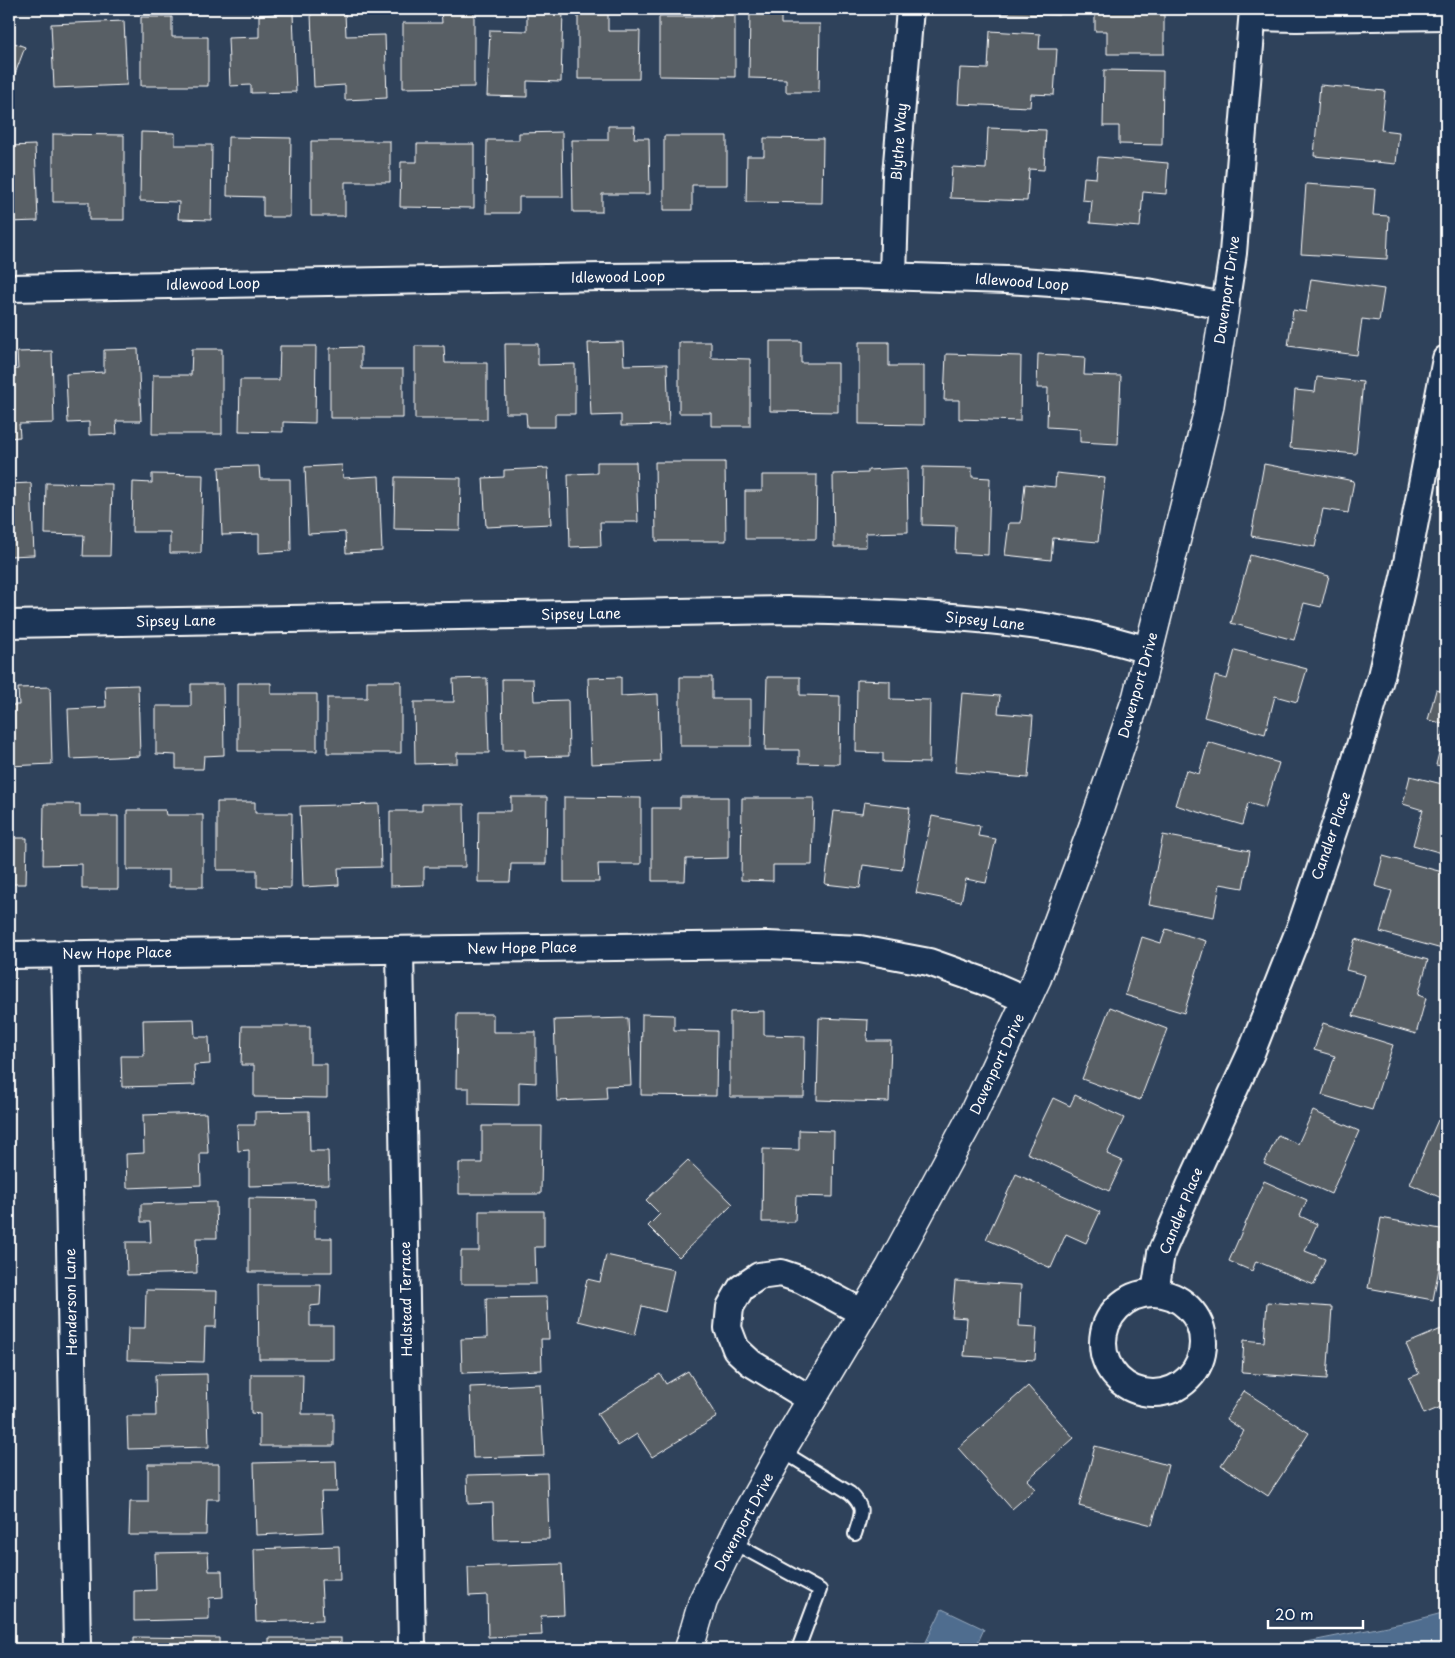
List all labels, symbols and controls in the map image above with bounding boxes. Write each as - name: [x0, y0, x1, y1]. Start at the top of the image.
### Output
- street label: Blythe Way: [885, 102, 912, 182]
- street label: Davenport Drive: [1208, 234, 1245, 346]
- street label: Idlewood Loop: [571, 265, 665, 288]
- street label: Idlewood Loop: [974, 268, 1070, 295]
- street label: Idlewood Loop: [166, 272, 260, 295]
- street label: Sipsey Lane: [541, 602, 621, 625]
- street label: Sipsey Lane: [944, 606, 1026, 635]
- street label: Sipsey Lane: [136, 609, 216, 632]
- street label: Davenport Drive: [1112, 629, 1163, 740]
- street label: Candler Place: [1306, 789, 1355, 883]
- street label: New Hope Place: [467, 936, 577, 959]
- street label: New Hope Place: [62, 941, 172, 964]
- street label: Davenport Drive: [964, 1010, 1029, 1118]
- street label: Candler Place: [1154, 1164, 1207, 1257]
- street label: Halstead Terrace: [394, 1241, 417, 1357]
- street label: Henderson Lane: [59, 1248, 82, 1356]
- street label: Davenport Drive: [709, 1469, 778, 1575]
- scale bar: [1268, 1598, 1362, 1630]
- text: 20 m: [1275, 1602, 1314, 1625]

